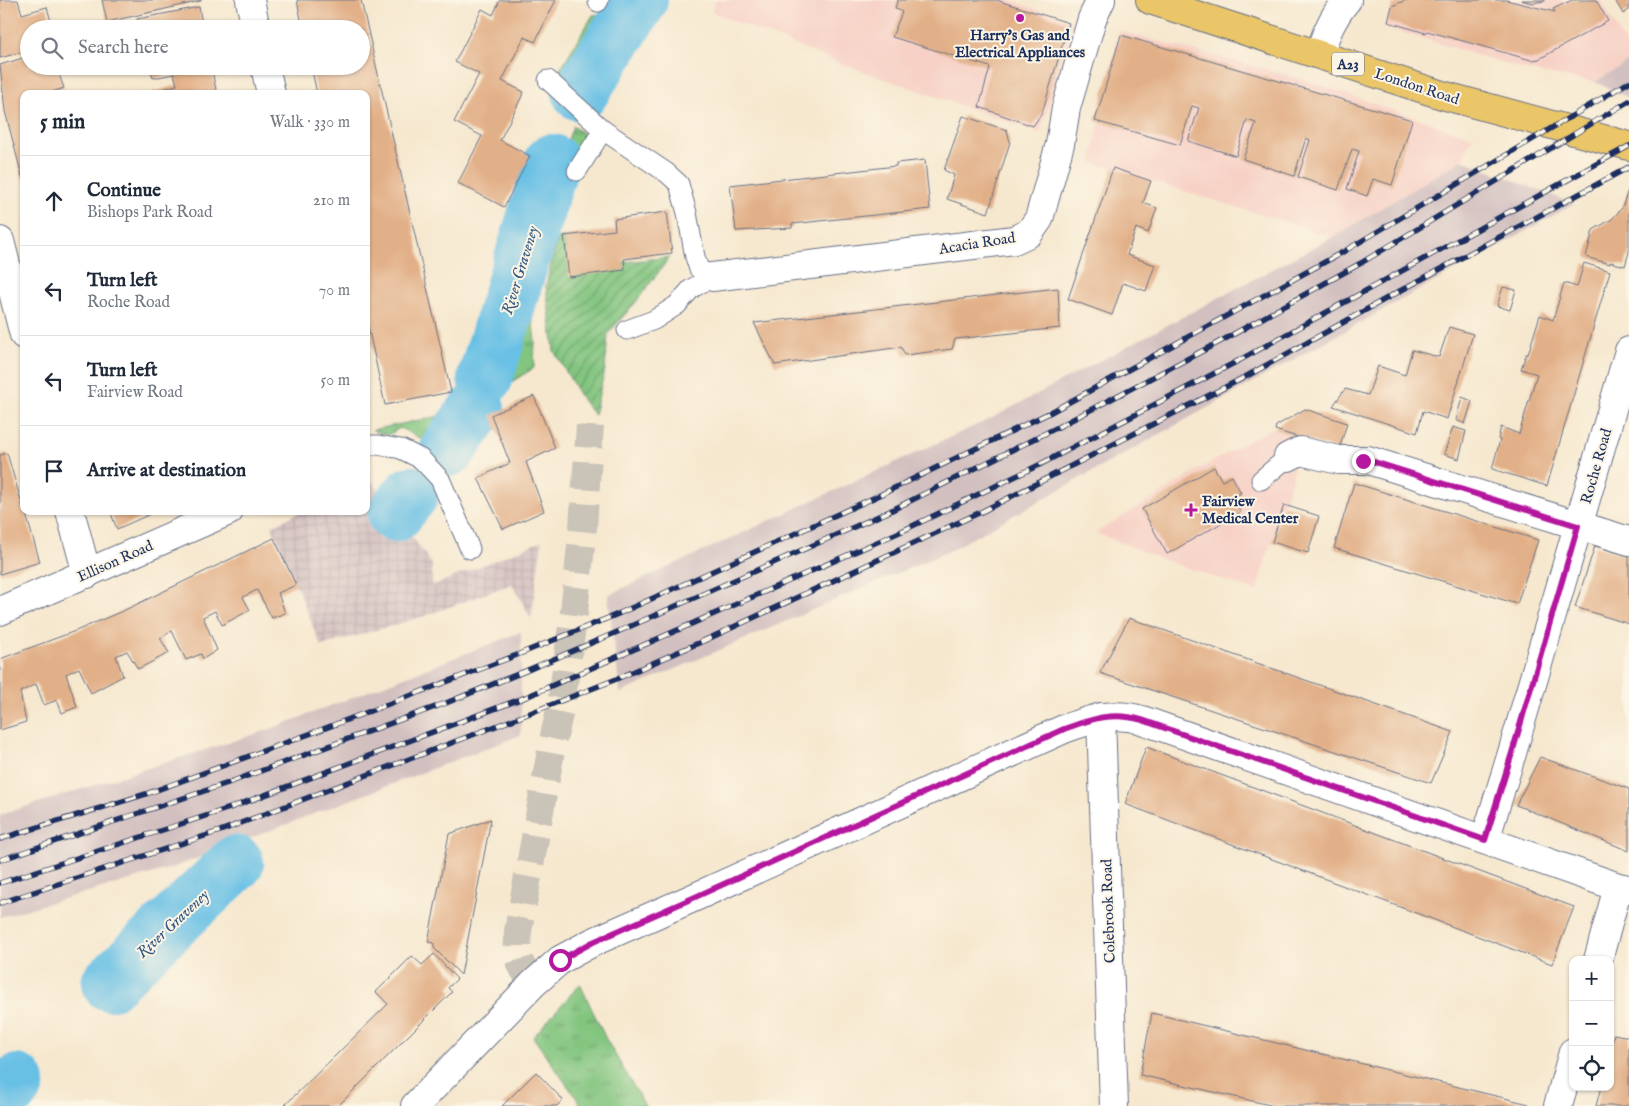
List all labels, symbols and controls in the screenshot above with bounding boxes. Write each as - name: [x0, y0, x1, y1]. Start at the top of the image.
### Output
- marker: Harry's Gas and Electrical Appliances: [1014, 12, 1026, 24]
- search box: [20, 20, 370, 75]
- place label: Harry's Gas and Electrical Appliances: [955, 26, 1086, 62]
- icon: search: [38, 34, 66, 62]
- text: Search here: [78, 36, 169, 60]
- road number: A23: [1332, 52, 1364, 76]
- street label: London Road: [1372, 64, 1463, 109]
- text: 5 min: [40, 109, 85, 136]
- text: Walk · 330 m: [270, 113, 350, 133]
- text: Continue: [87, 179, 161, 203]
- icon: ahead: [40, 187, 68, 215]
- text: 210 m: [313, 191, 350, 211]
- text: Bishops Park Road: [87, 203, 212, 223]
- water label: River Graveney: [498, 223, 544, 317]
- street label: Acacia Road: [936, 228, 1018, 259]
- text: Turn left: [87, 269, 158, 293]
- icon: left: [40, 277, 68, 305]
- text: 70 m: [319, 281, 350, 301]
- text: Roche Road: [87, 293, 170, 313]
- text: Turn left: [87, 359, 158, 383]
- icon: left: [40, 367, 68, 395]
- text: 50 m: [321, 371, 350, 391]
- text: Fairview Road: [87, 383, 183, 403]
- street label: Roche Road: [1577, 425, 1617, 506]
- route end: [1352, 450, 1375, 473]
- icon: arrive: [40, 457, 68, 485]
- text: Arrive at destination: [87, 459, 246, 483]
- place label: Fairview Medical Center: [1202, 492, 1299, 528]
- marker: Fairview Medical Center: [1184, 503, 1198, 517]
- street label: Ellison Road: [74, 536, 157, 587]
- street label: Colebrook Road: [1097, 857, 1120, 964]
- water label: River Graveney: [133, 885, 214, 963]
- route start: [549, 949, 572, 972]
- map controls: [1569, 956, 1614, 1091]
- button: +: [1569, 956, 1614, 1001]
- button: −: [1569, 1001, 1614, 1046]
- button: locate: [1569, 1046, 1614, 1091]

